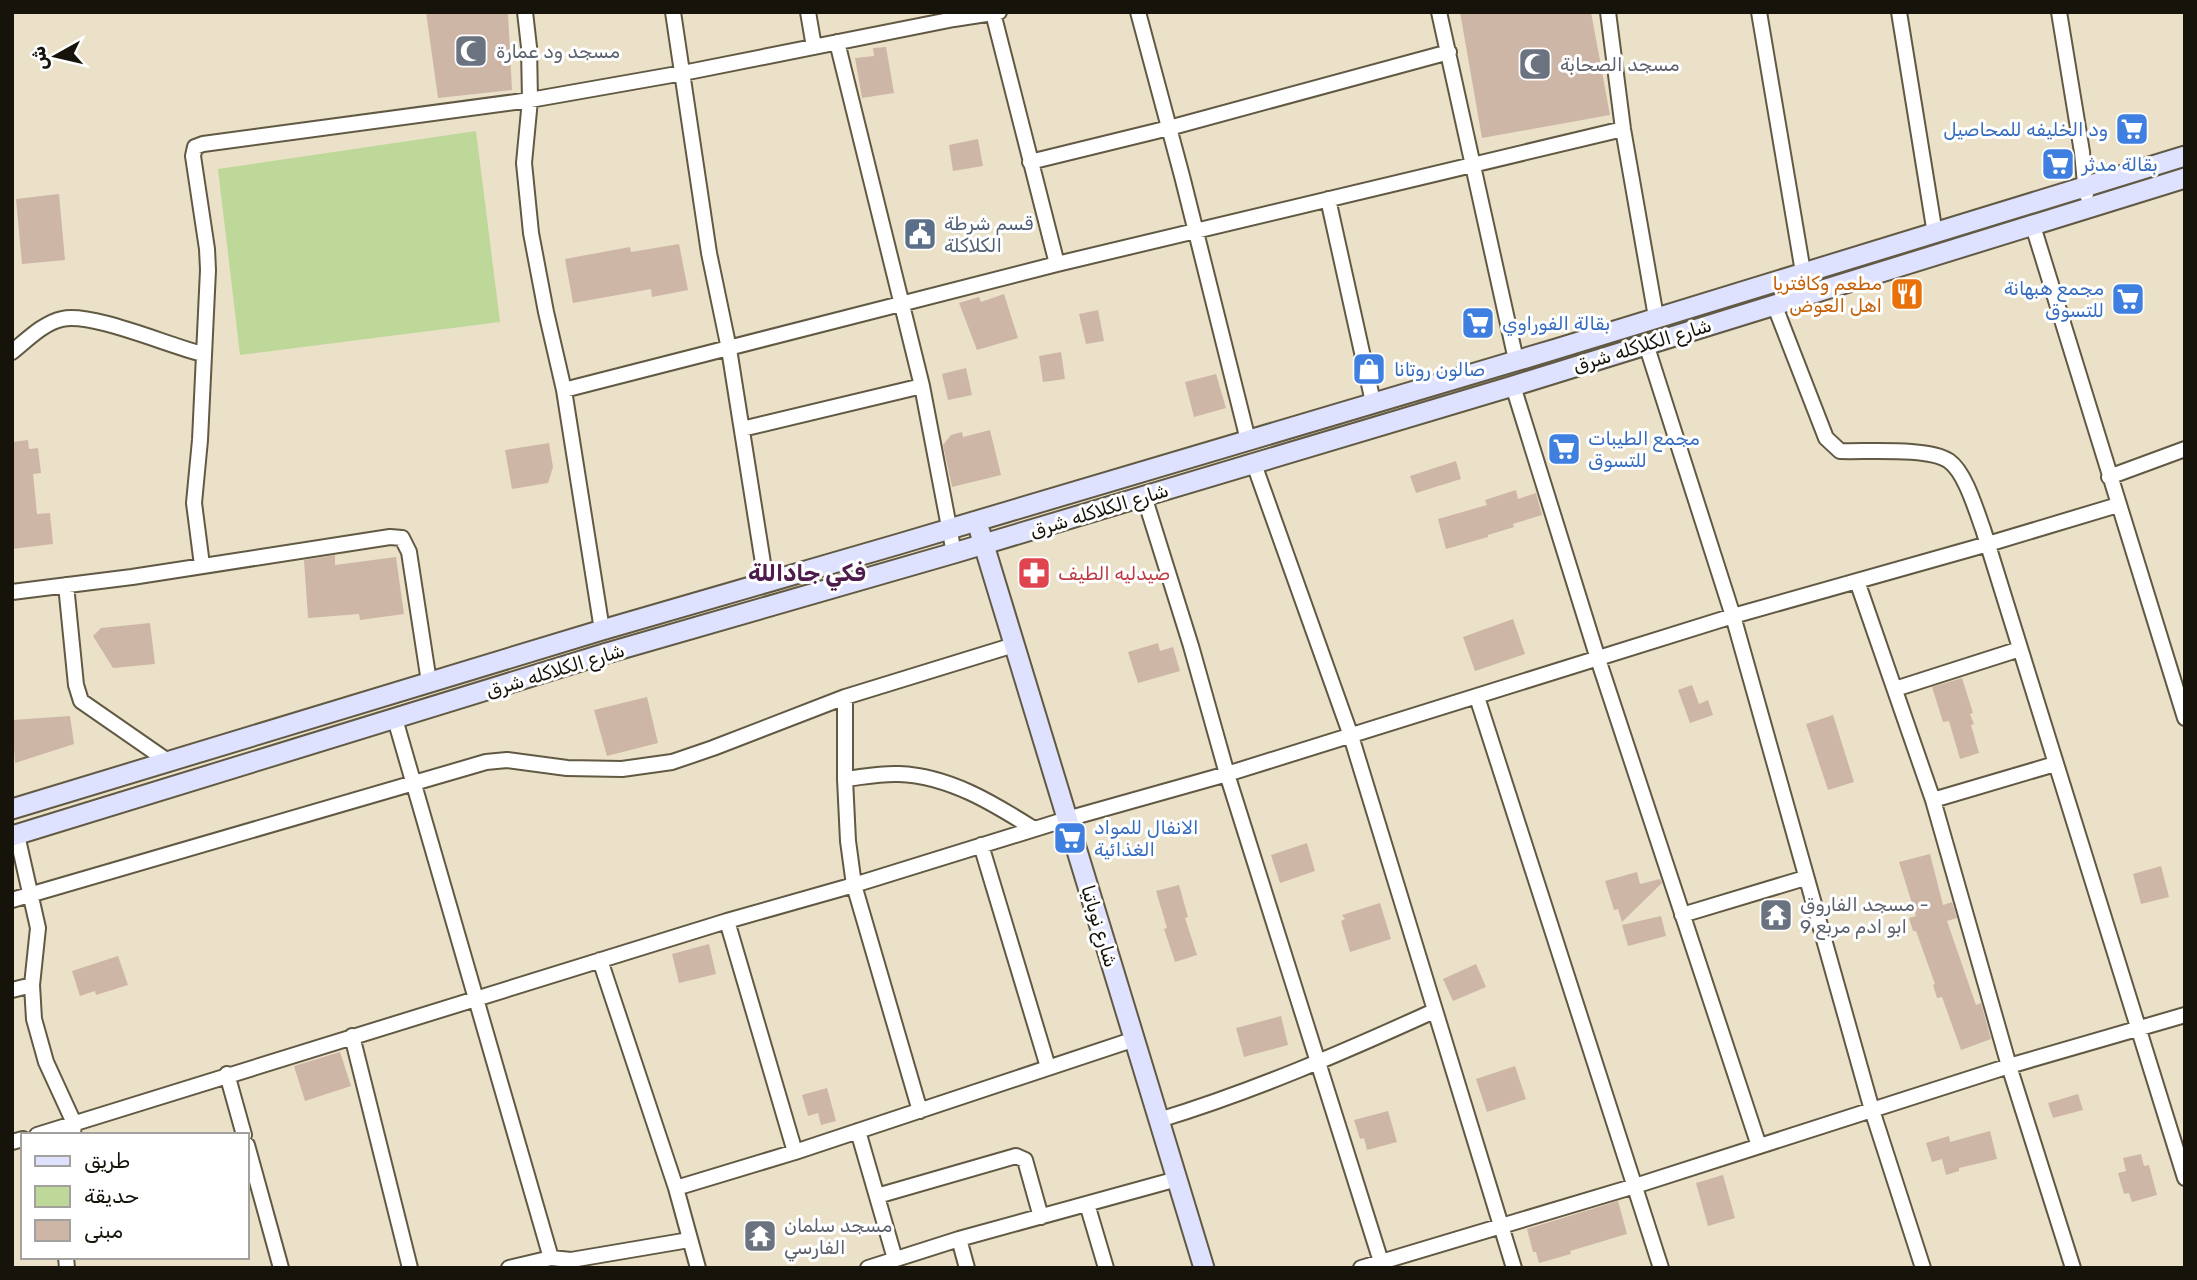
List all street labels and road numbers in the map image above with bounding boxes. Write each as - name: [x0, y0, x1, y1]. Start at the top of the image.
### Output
- street label: شارع الكلاكله شرق: [1570, 313, 1715, 379]
- street label: شارع الكلاكله شرق: [1027, 478, 1172, 544]
- street label: شارع الكلاكله شرق: [483, 638, 628, 704]
- street label: شارع نوباتيا: [1074, 882, 1123, 971]

